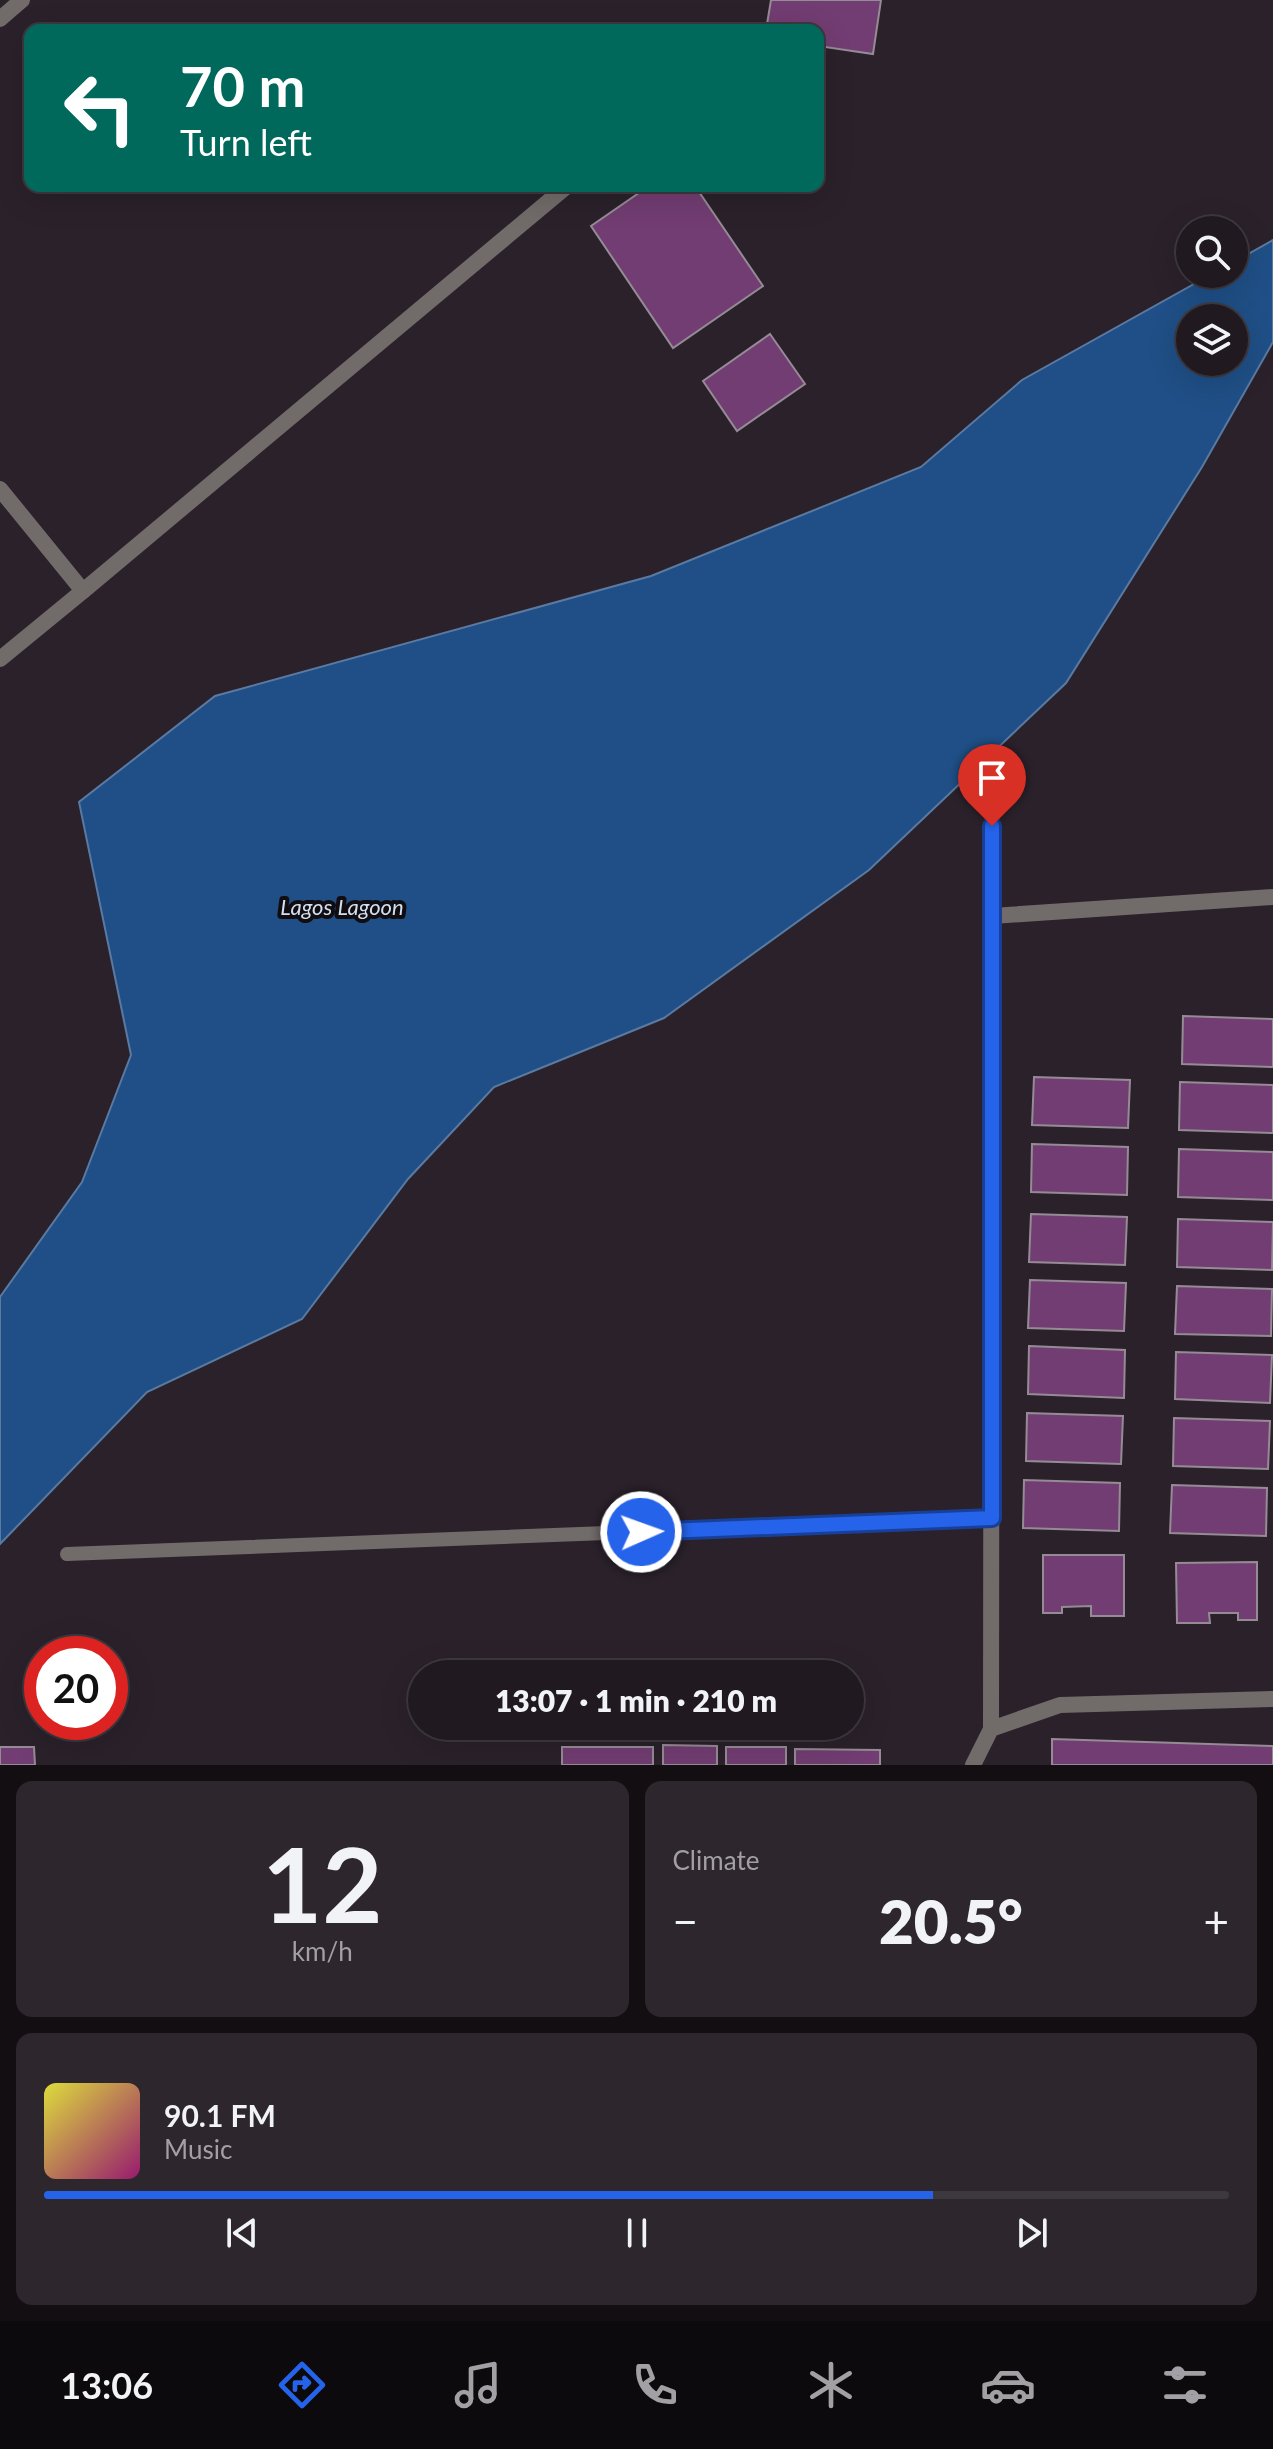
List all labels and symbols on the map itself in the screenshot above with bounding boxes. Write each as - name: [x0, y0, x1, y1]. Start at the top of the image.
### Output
- pin: [958, 744, 1026, 826]
- water label: Lagos Lagoon: [280, 893, 404, 920]
- position arrow: [599, 1490, 683, 1574]
- speed limit sign: 20: [24, 1636, 128, 1740]

